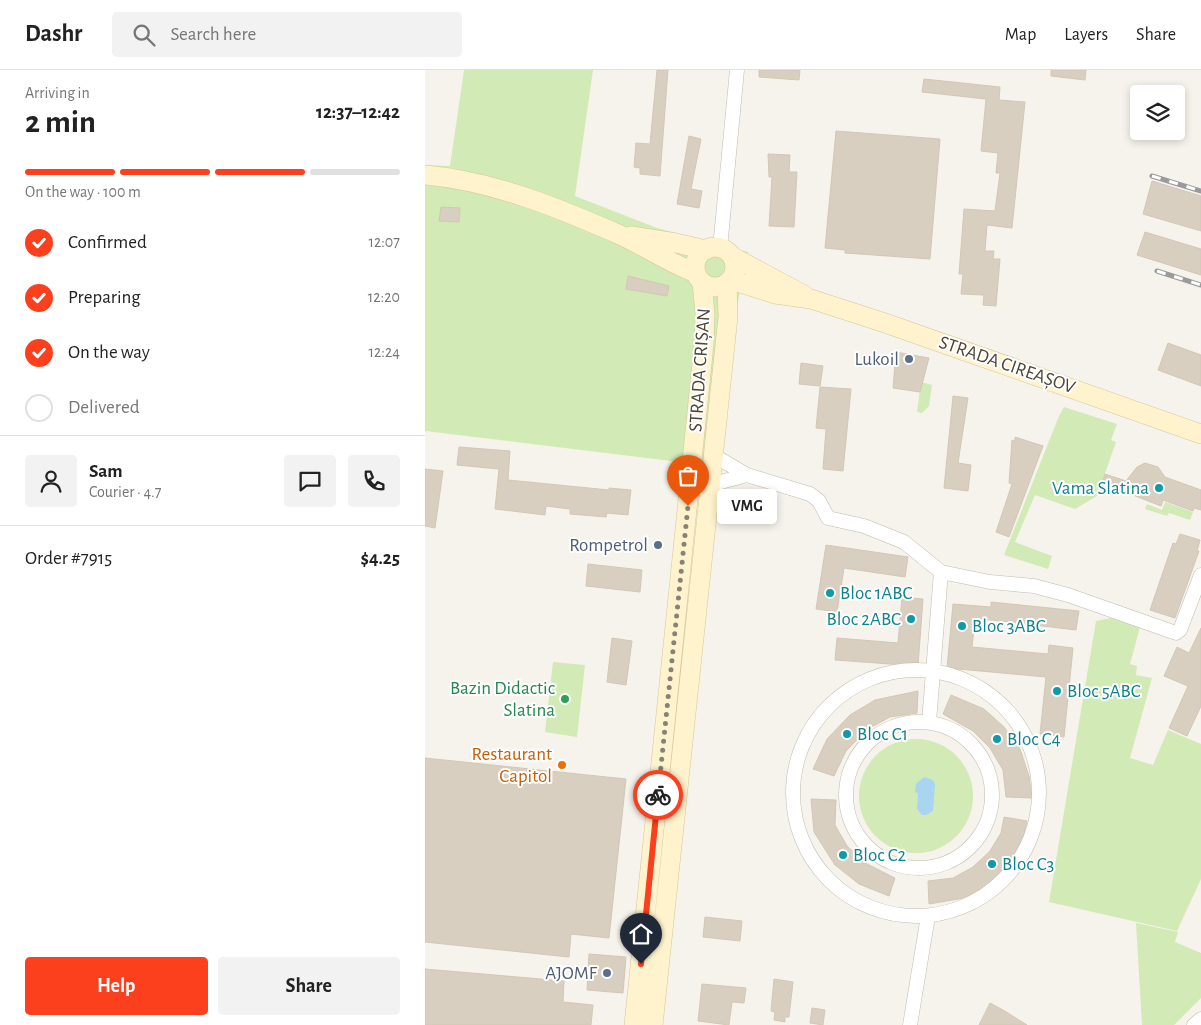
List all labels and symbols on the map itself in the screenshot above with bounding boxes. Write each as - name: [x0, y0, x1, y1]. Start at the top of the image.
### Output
- street label: STRADA CRIȘAN: [686, 307, 715, 433]
- street label: STRADA CIREAȘOV: [936, 333, 1078, 398]
- place label: Lukoil: [854, 350, 899, 369]
- marker: Lukoil: [903, 353, 915, 365]
- pin: [667, 455, 709, 506]
- place label: Vama Slatina: [1052, 479, 1149, 498]
- marker: Vama Slatina: [1153, 482, 1165, 494]
- callout: VMG: [718, 488, 778, 524]
- place label: Rompetrol: [569, 536, 648, 555]
- marker: Rompetrol: [652, 539, 664, 551]
- place label: Bloc 1ABC: [840, 584, 912, 603]
- marker: Bloc 1ABC: [824, 587, 836, 599]
- place label: Bloc 2ABC: [827, 610, 901, 629]
- marker: Bloc 2ABC: [905, 613, 917, 625]
- place label: Bloc 3ABC: [972, 617, 1046, 636]
- marker: Bloc 3ABC: [956, 620, 968, 632]
- place label: Bazin Didactic Slatina: [450, 679, 555, 720]
- place label: Bloc 5ABC: [1067, 682, 1141, 701]
- marker: Bloc 5ABC: [1051, 685, 1063, 697]
- marker: Bazin Didactic Slatina: [559, 693, 571, 705]
- place label: Bloc C1: [857, 725, 908, 744]
- marker: Bloc C1: [841, 728, 853, 740]
- place label: Bloc C4: [1007, 730, 1061, 749]
- marker: Bloc C4: [991, 733, 1003, 745]
- place label: Restaurant Capitol: [472, 745, 552, 786]
- marker: Restaurant Capitol: [556, 759, 568, 771]
- courier: [633, 770, 683, 820]
- place label: Bloc C2: [853, 846, 907, 865]
- marker: Bloc C2: [837, 849, 849, 861]
- place label: Bloc C3: [1002, 855, 1054, 874]
- marker: Bloc C3: [986, 858, 998, 870]
- pin: [620, 913, 662, 964]
- place label: AJOMF: [545, 964, 598, 983]
- marker: AJOMF: [601, 967, 613, 979]

